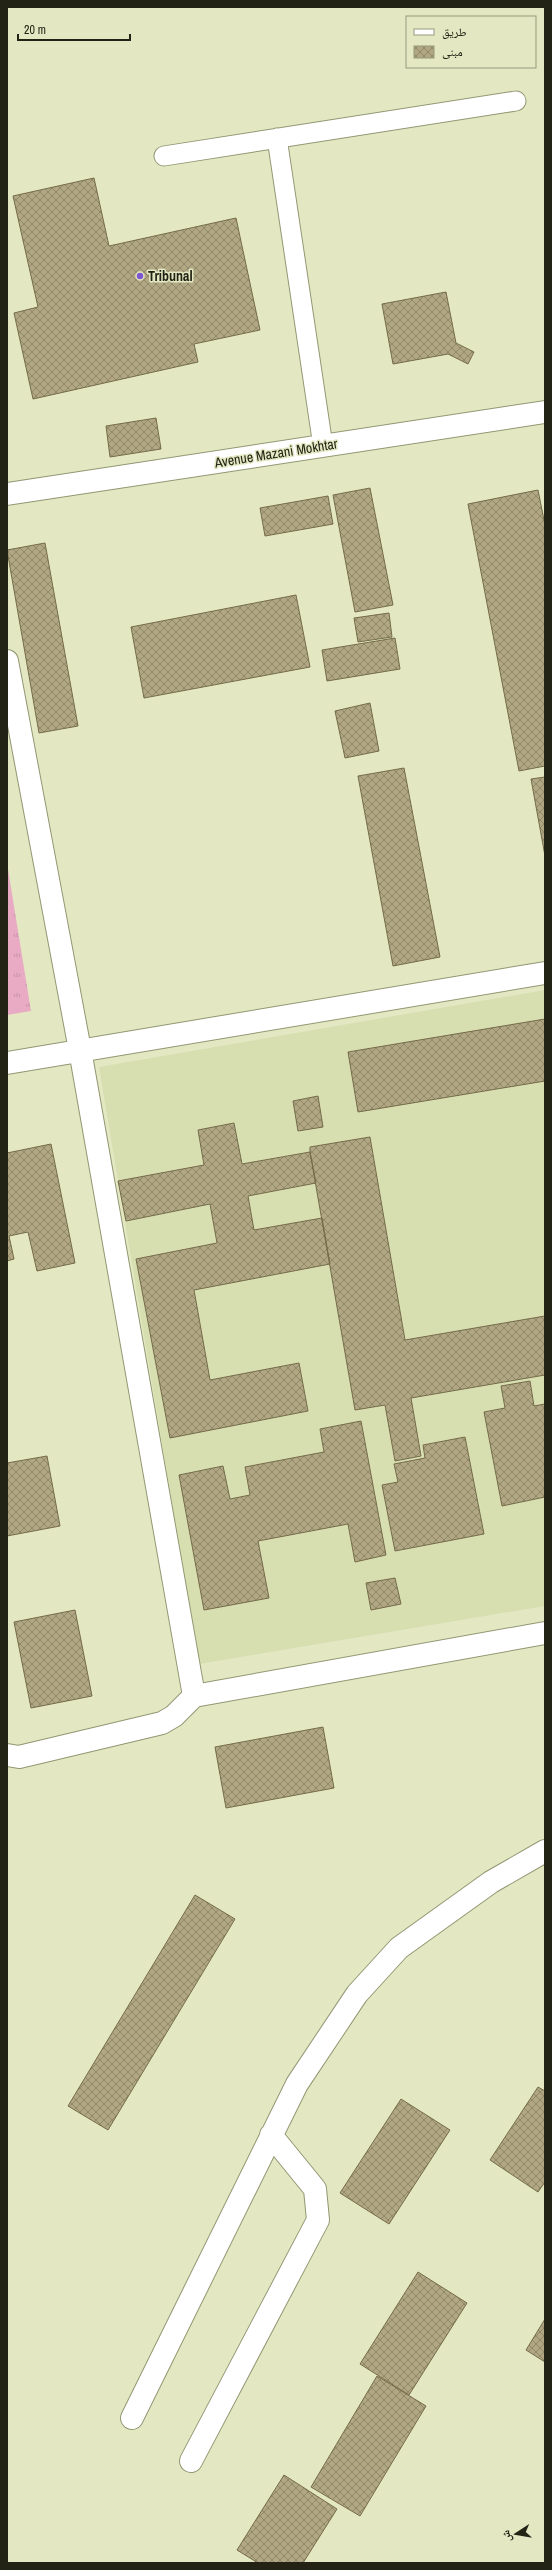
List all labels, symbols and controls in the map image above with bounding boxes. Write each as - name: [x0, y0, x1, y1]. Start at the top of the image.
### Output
- scale bar: [18, 16, 130, 42]
- legend: [406, 16, 536, 68]
- text: 20 m: [24, 22, 46, 38]
- text: طريق: [442, 24, 467, 40]
- text: مبنى: [442, 44, 463, 60]
- place label: Tribunal: [148, 267, 193, 285]
- marker: Tribunal: [135, 271, 145, 281]
- street label: Avenue Mazani Mokhtar: [212, 434, 339, 472]
- north arrow: [496, 2514, 536, 2554]
- text: ش: [498, 2528, 515, 2543]

